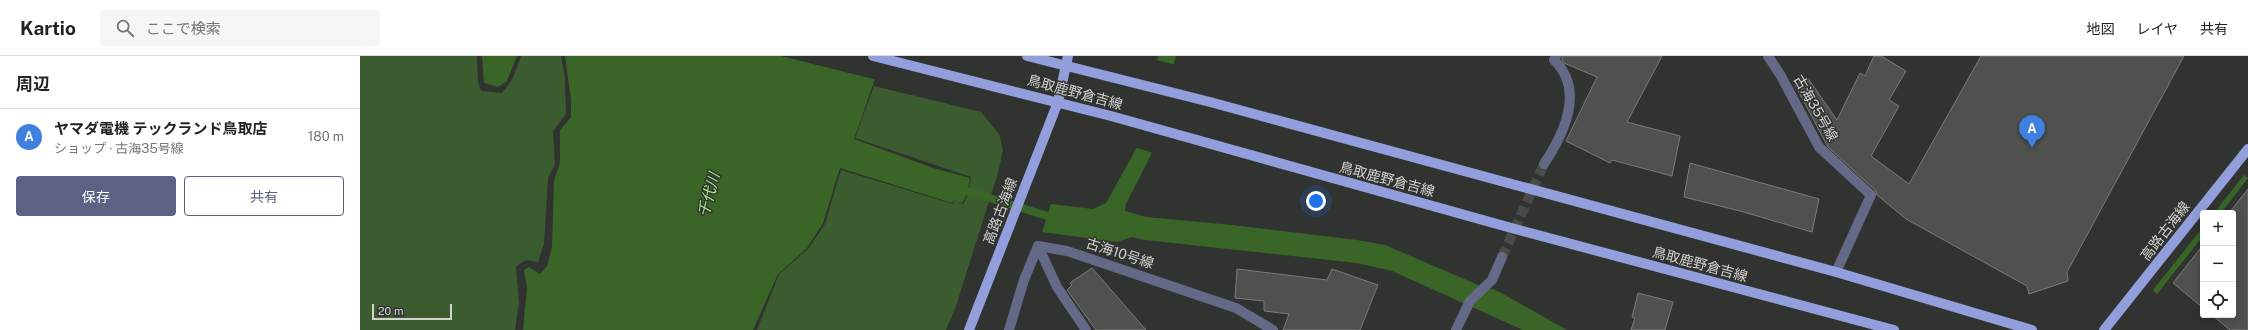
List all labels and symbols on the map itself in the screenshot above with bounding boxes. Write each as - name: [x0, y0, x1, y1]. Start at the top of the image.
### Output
- street label: 鳥取鹿野倉吉線: [1026, 72, 1124, 112]
- street label: 古海35号線: [1791, 72, 1841, 144]
- pin: A: [2019, 115, 2045, 148]
- street label: 鳥取鹿野倉吉線: [1338, 159, 1436, 199]
- water label: 千代川: [694, 169, 723, 219]
- street label: 高路古海線: [980, 175, 1020, 247]
- your location: [1306, 191, 1326, 211]
- street label: 高路古海線: [2137, 198, 2193, 264]
- street label: 古海10号線: [1084, 235, 1156, 271]
- street label: 鳥取鹿野倉吉線: [1651, 244, 1749, 284]
- scale bar: [372, 302, 452, 321]

